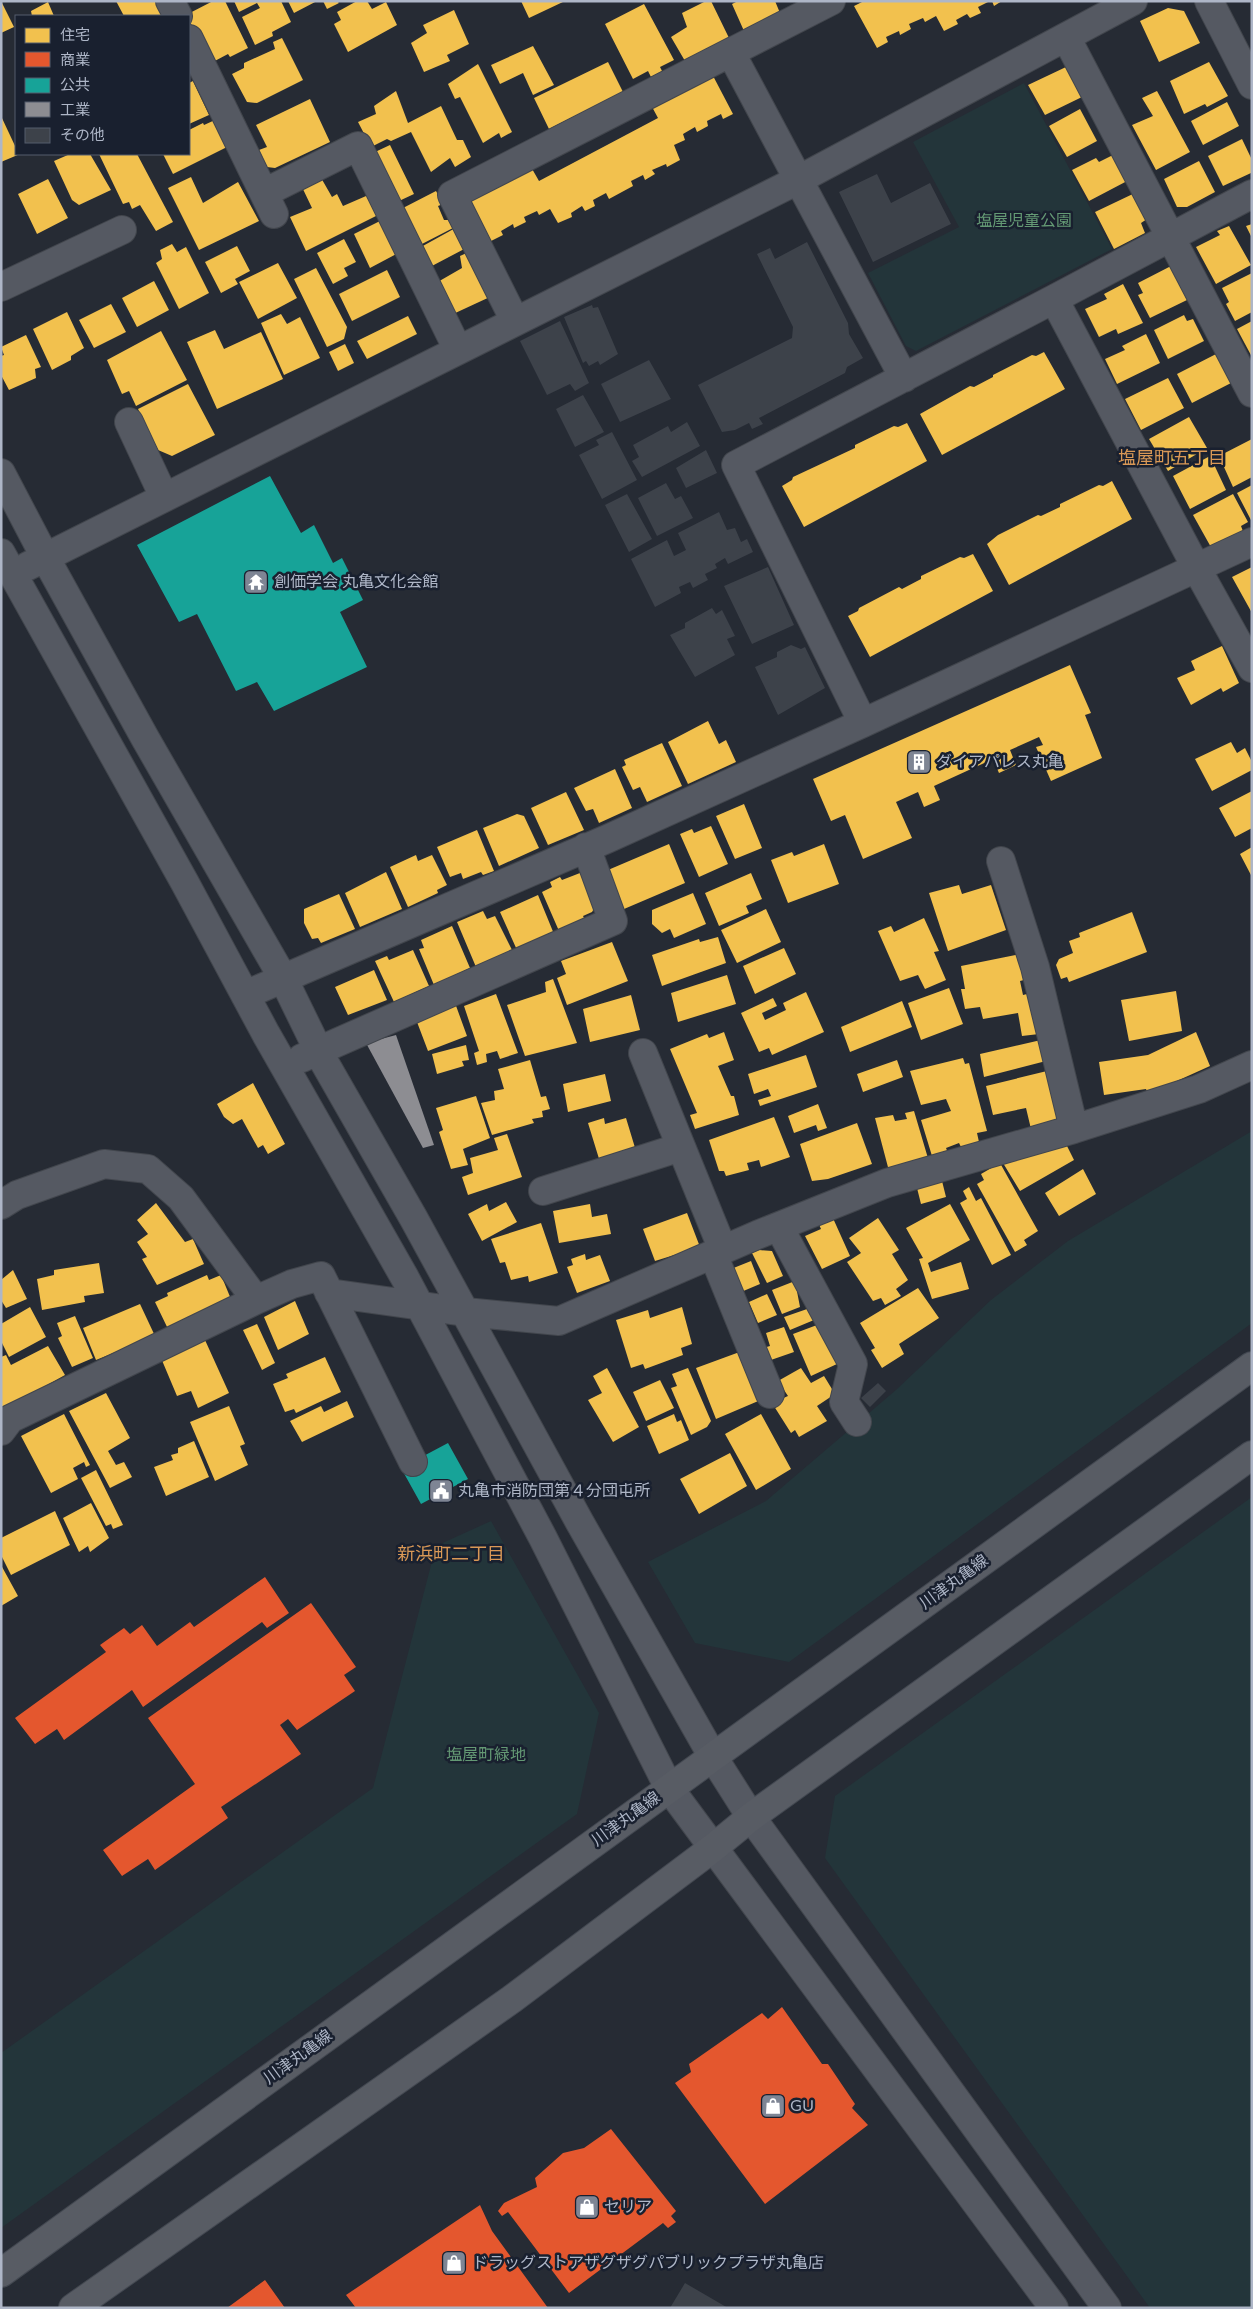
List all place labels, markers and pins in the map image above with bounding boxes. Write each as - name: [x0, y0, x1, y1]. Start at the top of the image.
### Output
- temple icon: 創価学会 丸亀文化会館: [243, 569, 269, 595]
- place label: 創価学会 丸亀文化会館: [274, 572, 438, 592]
- building icon: ダイアパレス丸亀: [906, 749, 932, 775]
- place label: ダイアパレス丸亀: [936, 752, 1064, 772]
- public building icon: 丸亀市消防団第４分団屯所: [428, 1478, 454, 1504]
- place label: 丸亀市消防団第４分団屯所: [458, 1481, 650, 1501]
- shop icon: GU: [760, 2093, 786, 2119]
- place label: GU: [790, 2096, 814, 2116]
- shop icon: セリア: [574, 2194, 600, 2220]
- place label: セリア: [604, 2197, 652, 2217]
- shop icon: ドラッグストアザグザグパブリックプラザ丸亀店: [441, 2250, 467, 2276]
- place label: ドラッグストアザグザグパブリックプラザ丸亀店: [472, 2253, 824, 2273]

